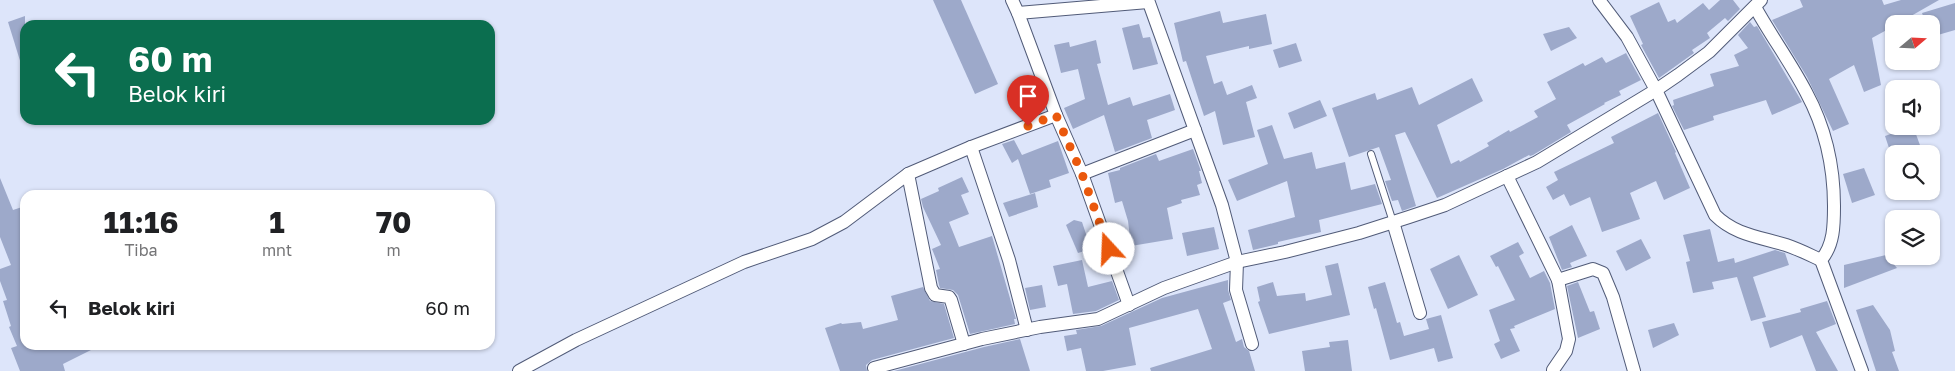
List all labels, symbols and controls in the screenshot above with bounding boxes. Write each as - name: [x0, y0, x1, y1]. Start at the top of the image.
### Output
- north arrow: [1885, 15, 1940, 70]
- map controls: [1885, 15, 1940, 265]
- text: 60 m: [128, 38, 212, 80]
- icon: left: [45, 40, 110, 105]
- pin: [1007, 75, 1049, 126]
- text: Belok kiri: [128, 80, 226, 107]
- button: sound: [1885, 80, 1940, 135]
- icon: arrive: [1014, 82, 1042, 110]
- button: search: [1885, 145, 1940, 200]
- text: 11:16: [103, 204, 178, 240]
- text: 1: [269, 204, 285, 240]
- text: 70: [376, 204, 412, 240]
- button: layers: [1885, 210, 1940, 265]
- position arrow: [1082, 222, 1134, 274]
- text: Tiba: [124, 240, 158, 260]
- text: mnt: [262, 240, 292, 260]
- text: m: [387, 240, 401, 260]
- icon: left: [45, 294, 73, 322]
- text: Belok kiri: [88, 296, 175, 319]
- text: 60 m: [425, 296, 470, 319]

